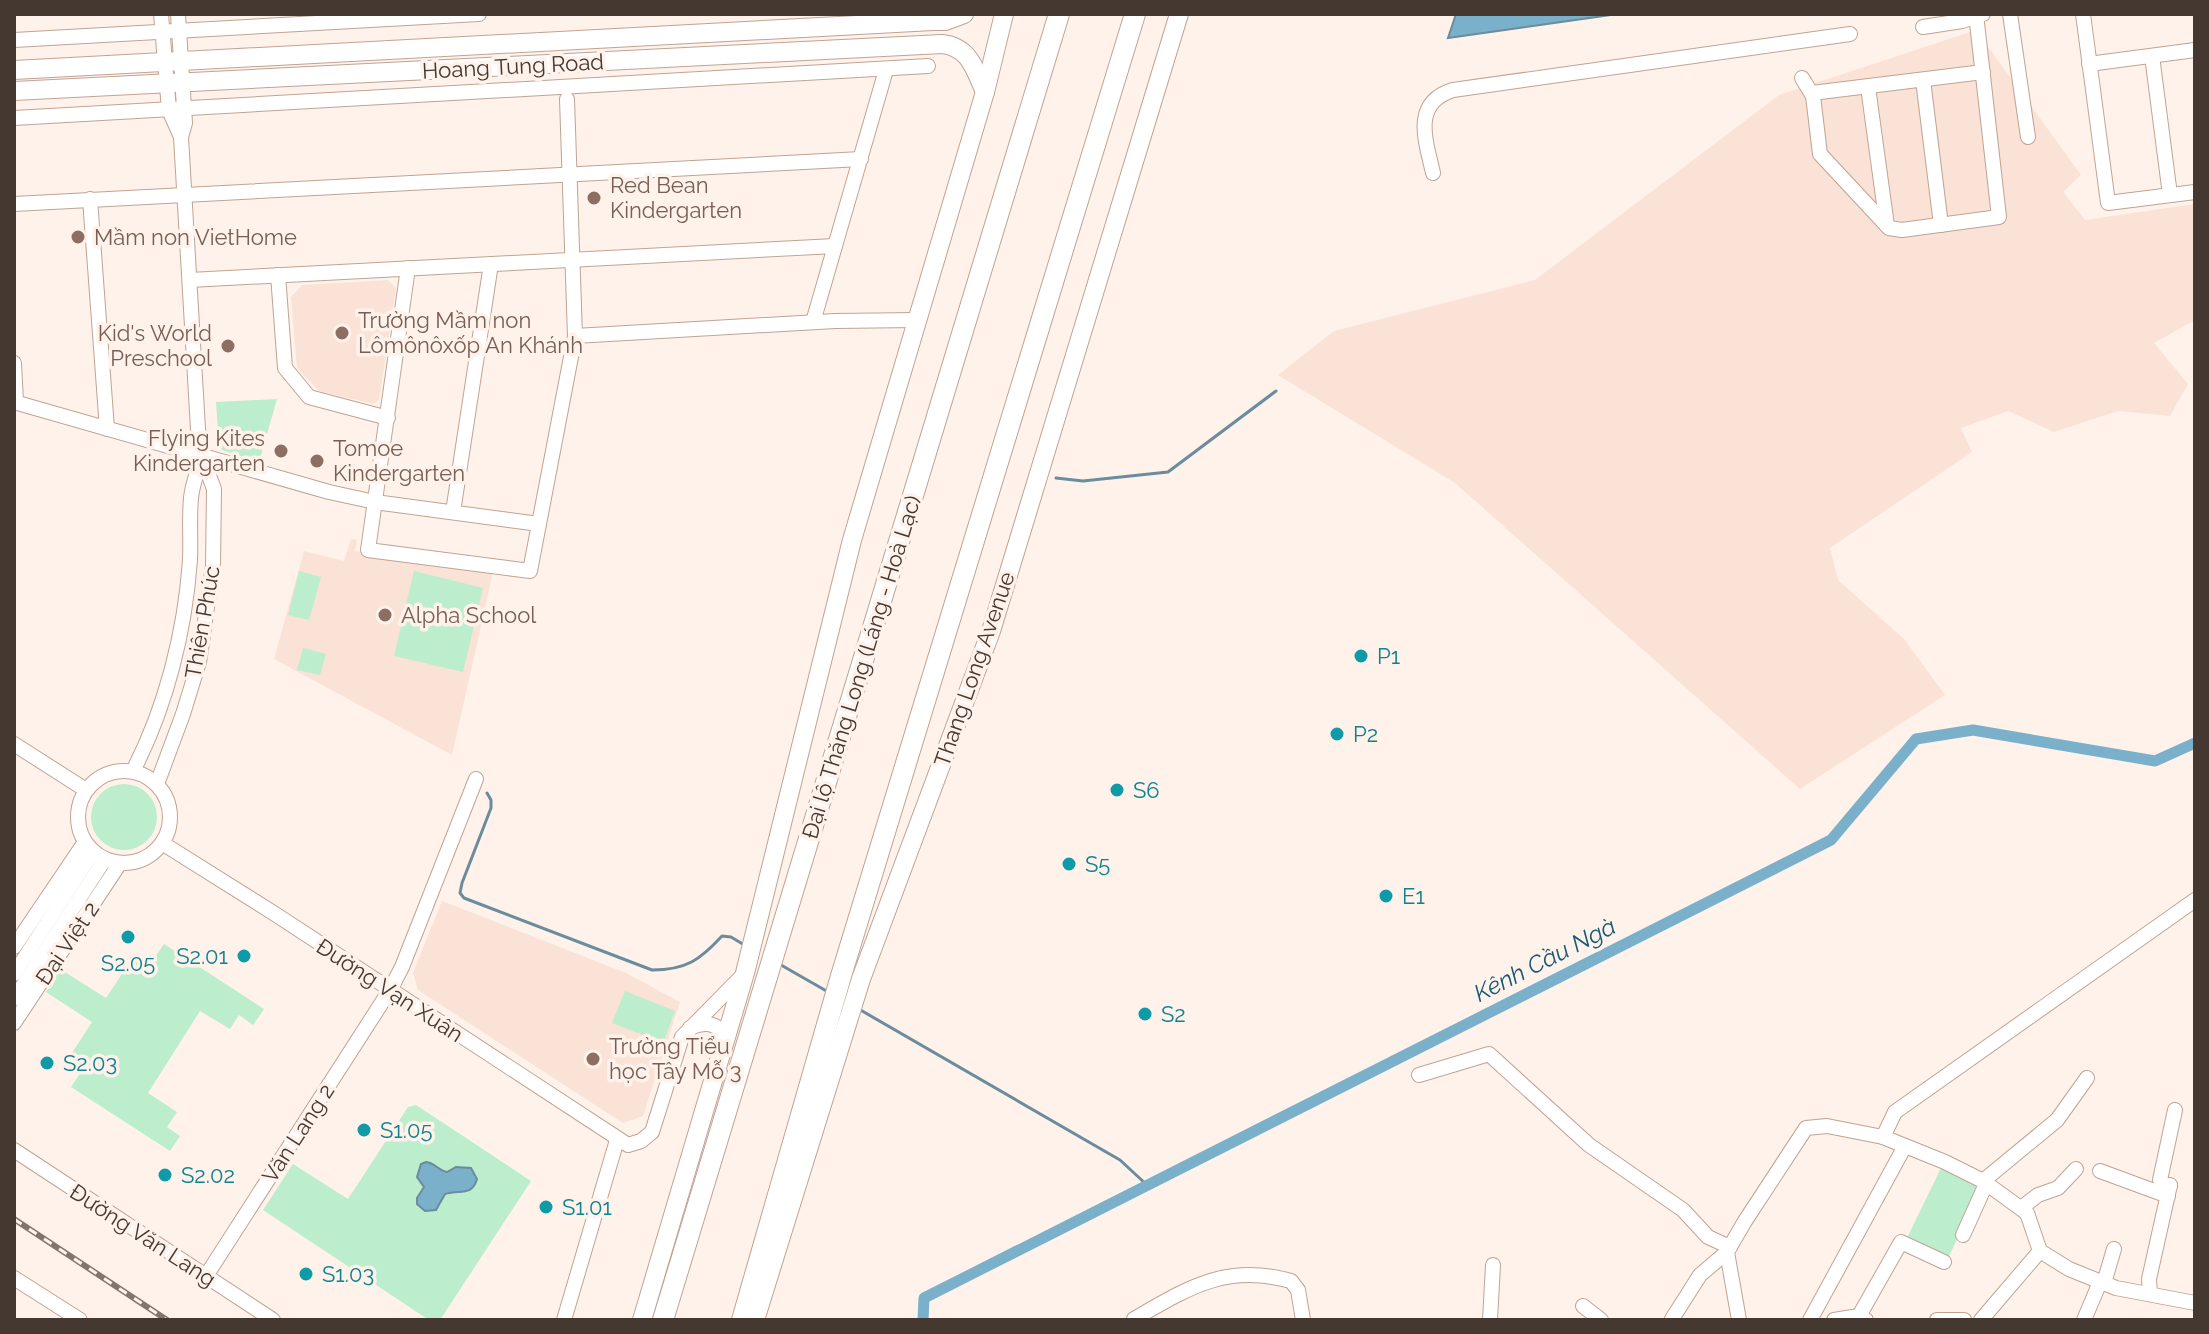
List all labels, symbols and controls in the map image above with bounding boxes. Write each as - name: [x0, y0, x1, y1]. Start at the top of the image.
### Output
- street label: Hoang Tung Road: [421, 48, 605, 84]
- place label: Red Bean Kindergarten: [610, 172, 742, 223]
- marker: Red Bean Kindergarten: [585, 189, 603, 207]
- place label: Mầm non VietHome: [94, 224, 297, 250]
- marker: Mầm non VietHome: [69, 228, 87, 246]
- place label: Trường Mầm non Lômônôxốp An Khánh: [358, 307, 583, 358]
- place label: Kid's World Preschool: [98, 320, 212, 371]
- marker: Trường Mầm non Lômônôxốp An Khánh: [333, 324, 351, 342]
- marker: Kid's World Preschool: [219, 337, 237, 355]
- place label: Flying Kites Kindergarten: [133, 425, 265, 476]
- place label: Tomoe Kindergarten: [333, 435, 465, 486]
- marker: Flying Kites Kindergarten: [272, 442, 290, 460]
- marker: Tomoe Kindergarten: [308, 452, 326, 470]
- street label: Đại lộ Thăng Long (Láng - Hoà Lạc): [796, 492, 926, 842]
- street label: Thiên Phúc: [179, 564, 225, 680]
- street label: Thang Long Avenue: [928, 568, 1020, 770]
- place label: Alpha School: [401, 602, 536, 628]
- marker: Alpha School: [376, 606, 394, 624]
- place label: P1: [1377, 643, 1400, 669]
- marker: P1: [1352, 647, 1370, 665]
- place label: P2: [1353, 721, 1378, 747]
- marker: P2: [1328, 725, 1346, 743]
- place label: S6: [1133, 777, 1160, 803]
- marker: S6: [1108, 781, 1126, 799]
- place label: S5: [1085, 851, 1110, 877]
- marker: S5: [1060, 855, 1078, 873]
- place label: E1: [1402, 883, 1425, 909]
- marker: E1: [1377, 887, 1395, 905]
- street label: Đại Việt 2: [30, 897, 104, 989]
- water label: Kênh Cầu Ngà: [1469, 911, 1621, 1008]
- marker: S2.05: [119, 928, 137, 946]
- street label: Đường Vạn Xuân: [312, 933, 468, 1047]
- place label: S2.01: [176, 943, 228, 969]
- marker: S2.01: [235, 947, 253, 965]
- place label: S2.05: [101, 950, 155, 976]
- place label: S2: [1161, 1001, 1186, 1027]
- marker: S2: [1136, 1005, 1154, 1023]
- place label: Trường Tiểu học Tây Mỗ 3: [609, 1033, 741, 1084]
- place label: S2.03: [63, 1050, 117, 1076]
- marker: Trường Tiểu học Tây Mỗ 3: [584, 1050, 602, 1068]
- marker: S2.03: [38, 1054, 56, 1072]
- street label: Văn Lang 2: [256, 1079, 340, 1187]
- place label: S1.05: [380, 1117, 432, 1143]
- marker: S1.05: [355, 1121, 373, 1139]
- place label: S2.02: [181, 1162, 235, 1188]
- marker: S2.02: [156, 1166, 174, 1184]
- street label: Đường Văn Lang: [65, 1178, 221, 1292]
- place label: S1.01: [562, 1194, 612, 1220]
- marker: S1.01: [537, 1198, 555, 1216]
- place label: S1.03: [322, 1261, 374, 1287]
- marker: S1.03: [297, 1265, 315, 1283]

